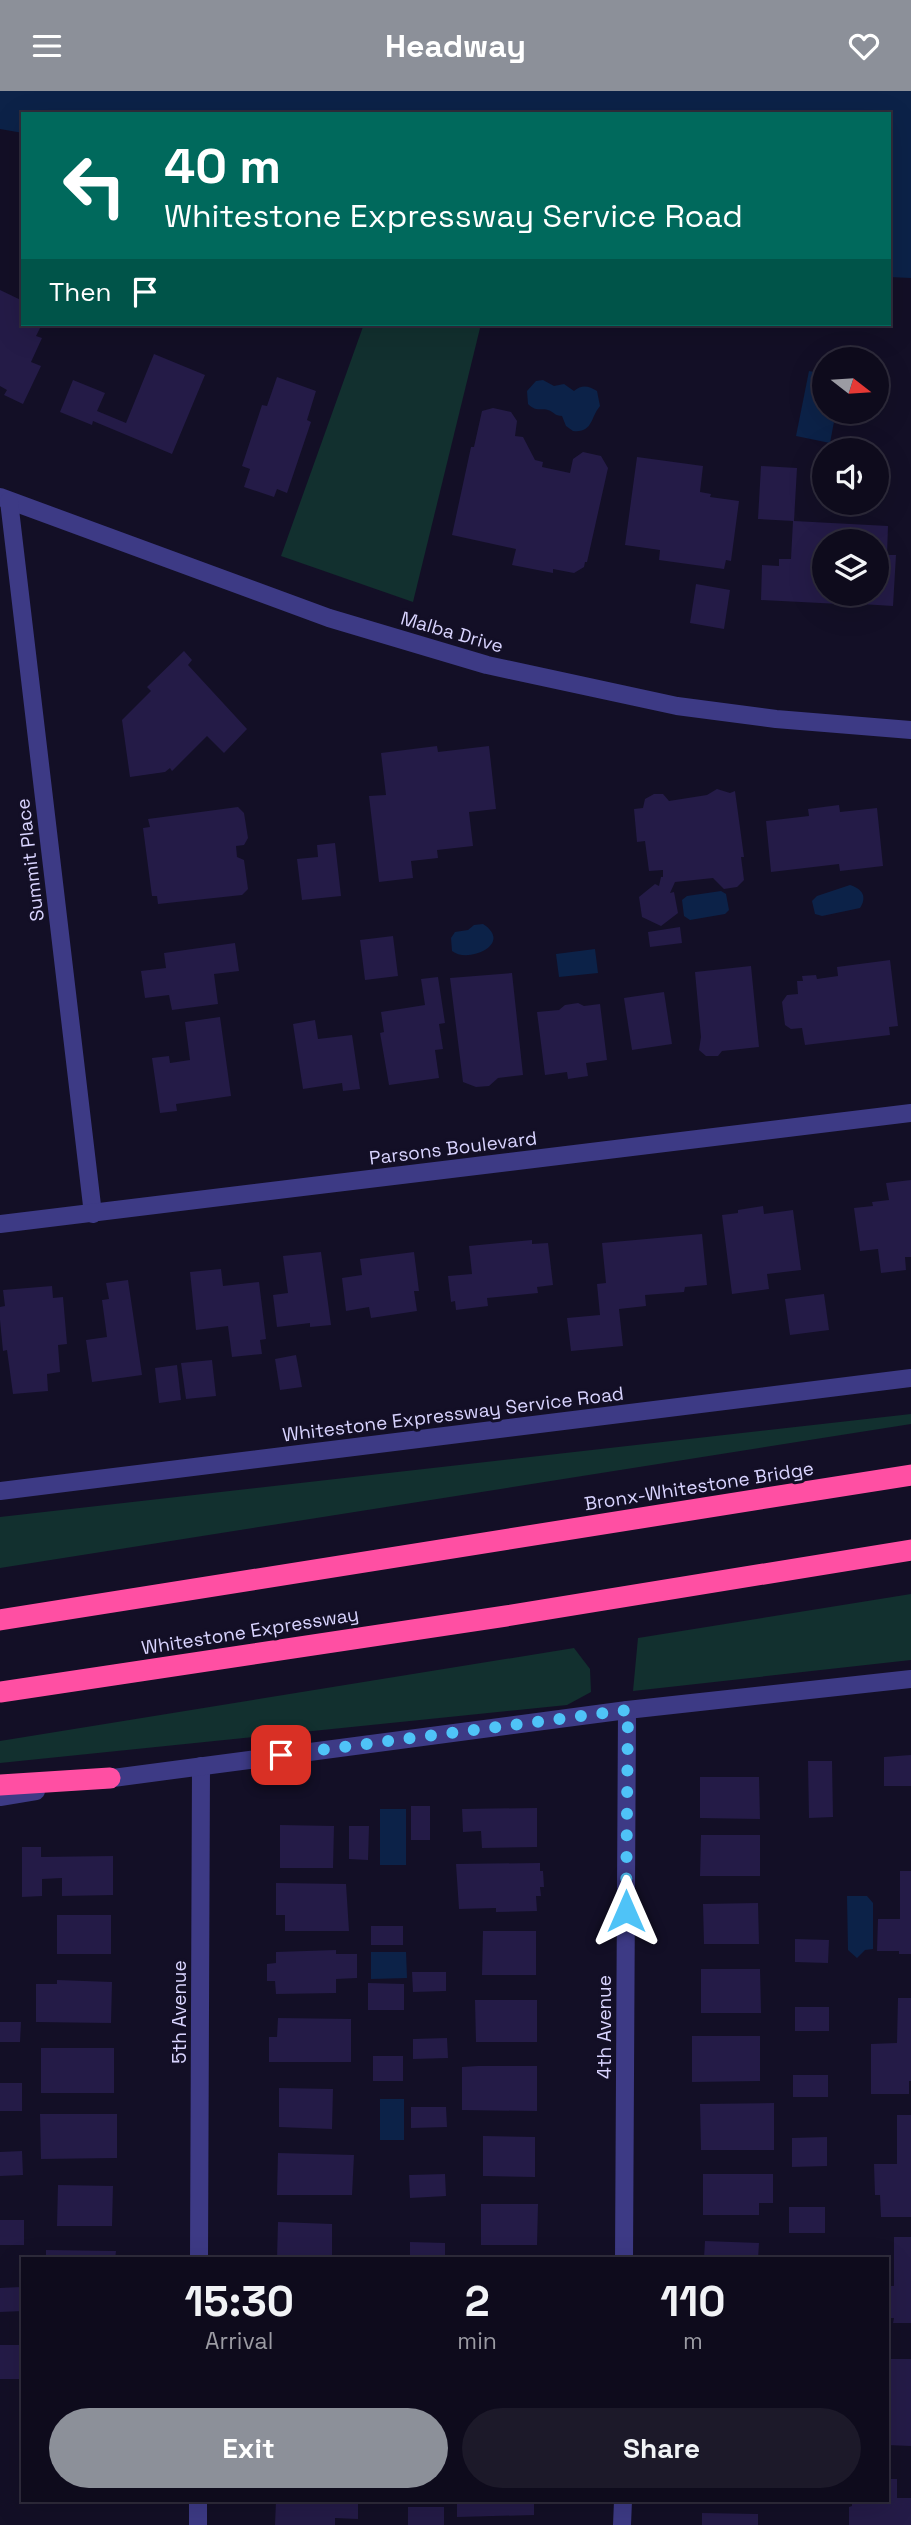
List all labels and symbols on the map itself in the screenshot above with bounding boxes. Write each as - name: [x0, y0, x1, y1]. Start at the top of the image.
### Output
- north arrow: [812, 347, 889, 423]
- street label: Malba Drive: [398, 605, 506, 659]
- street label: Summit Place: [10, 797, 50, 923]
- street label: Parsons Boulevard: [368, 1125, 538, 1171]
- street label: Whitestone Expressway Service Road: [281, 1381, 625, 1447]
- street label: Bronx-Whitestone Bridge: [582, 1456, 816, 1516]
- street label: Whitestone Expressway: [139, 1601, 361, 1661]
- pin: [251, 1725, 311, 1785]
- position arrow: [589, 1874, 663, 1948]
- street label: 5th Avenue: [167, 1960, 192, 2064]
- street label: 4th Avenue: [592, 1975, 617, 2079]

